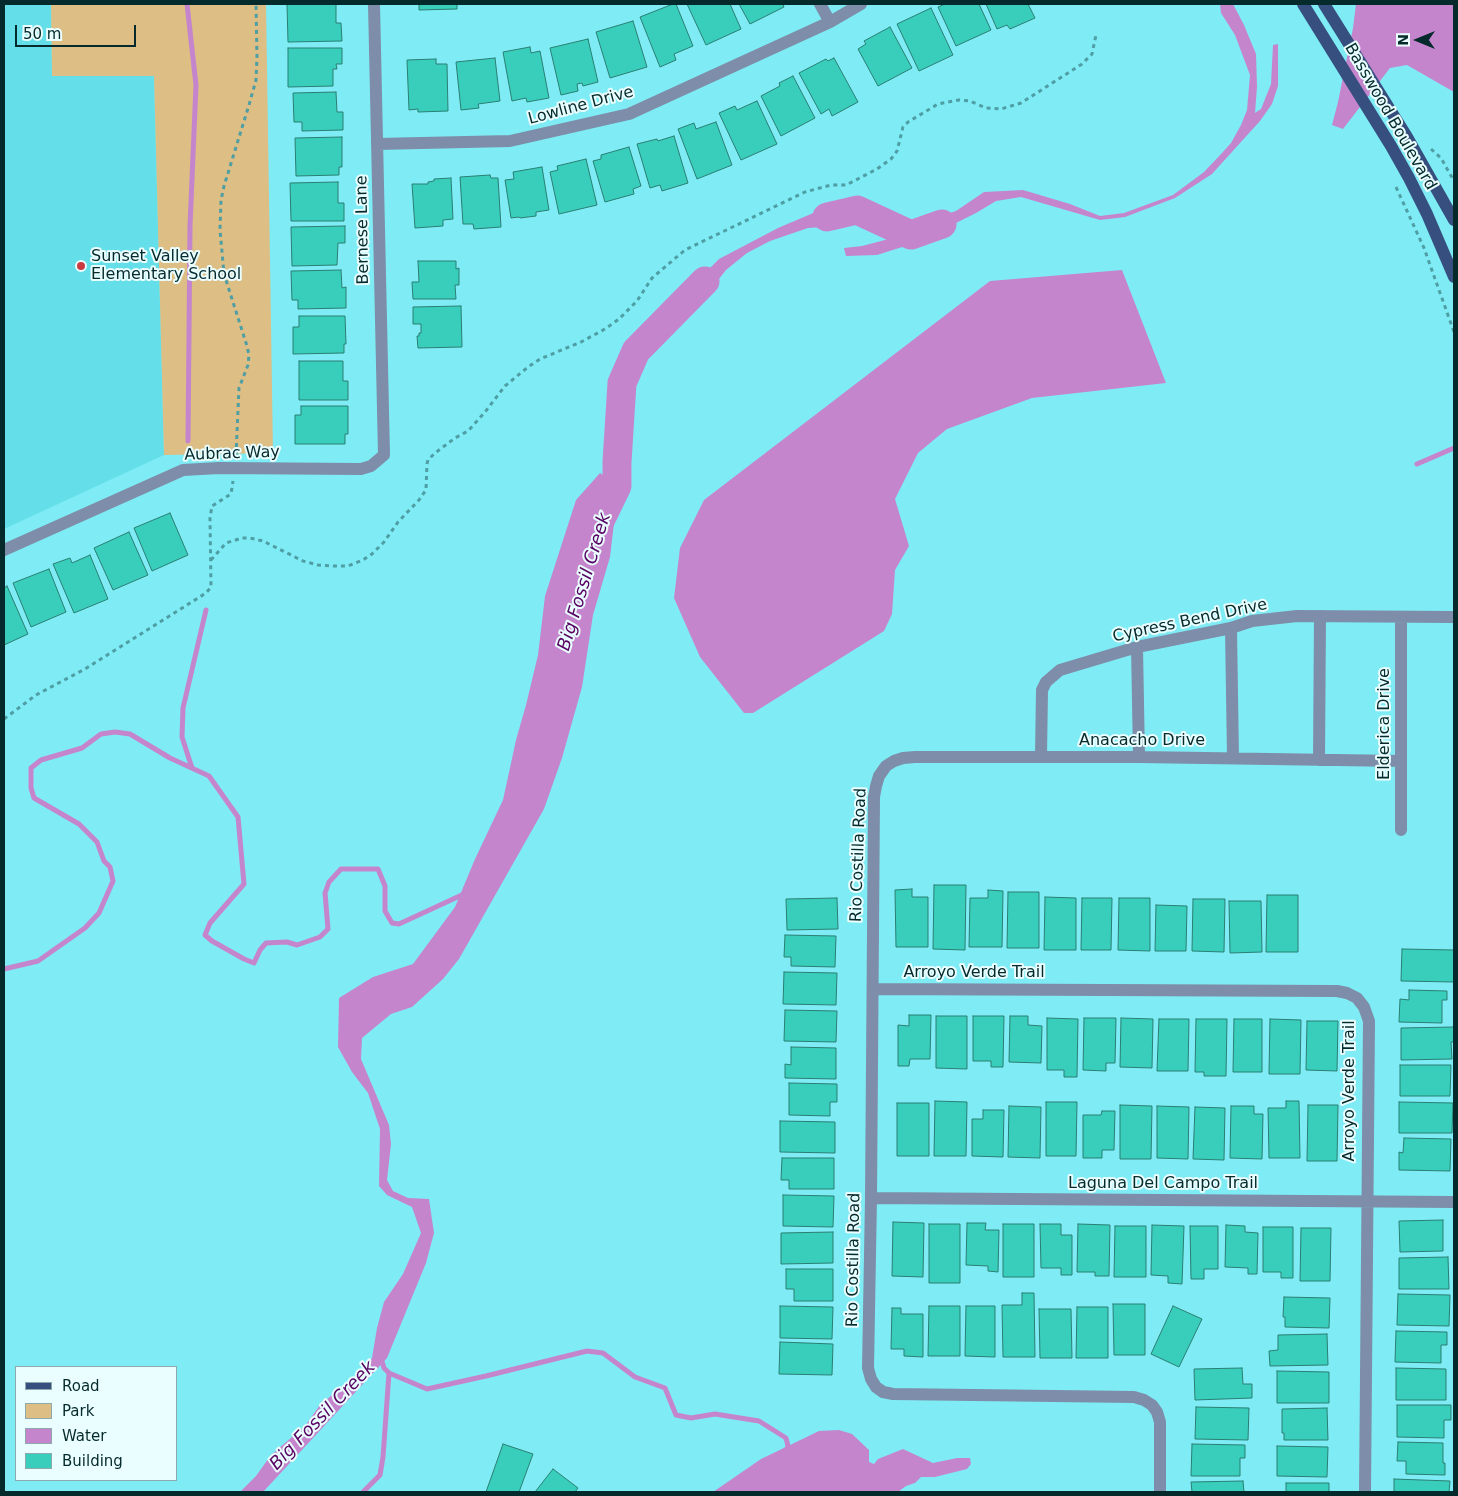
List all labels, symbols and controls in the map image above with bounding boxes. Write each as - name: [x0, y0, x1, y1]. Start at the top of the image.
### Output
- scale bar: [18, 15, 139, 47]
- north arrow: [1393, 15, 1443, 65]
- text: 50 m: [23, 25, 61, 43]
- text: N: [1395, 34, 1411, 46]
- street label: Basswood Boulevard: [1340, 40, 1440, 194]
- street label: Lowline Drive: [526, 83, 636, 129]
- street label: Bernese Lane: [352, 175, 374, 285]
- place label: Sunset Valley Elementary School: [91, 247, 241, 285]
- marker: Sunset Valley Elementary School: [75, 260, 87, 272]
- street label: Aubrac Way: [184, 443, 280, 465]
- water label: Big Fossil Creek: [554, 511, 616, 653]
- street label: Cypress Bend Drive: [1111, 595, 1269, 647]
- street label: Elderica Drive: [1375, 668, 1395, 780]
- street label: Anacacho Drive: [1079, 731, 1205, 751]
- street label: Rio Costilla Road: [847, 788, 871, 922]
- street label: Arroyo Verde Trail: [903, 963, 1045, 983]
- street label: Arroyo Verde Trail: [1340, 1020, 1360, 1162]
- street label: Laguna Del Campo Trail: [1068, 1174, 1258, 1194]
- street label: Rio Costilla Road: [843, 1193, 865, 1327]
- water label: Big Fossil Creek: [266, 1357, 380, 1475]
- legend: [15, 1366, 178, 1481]
- text: Road: [62, 1377, 100, 1395]
- text: Park: [62, 1402, 94, 1420]
- text: Water: [62, 1427, 106, 1445]
- text: Building: [62, 1452, 123, 1470]

